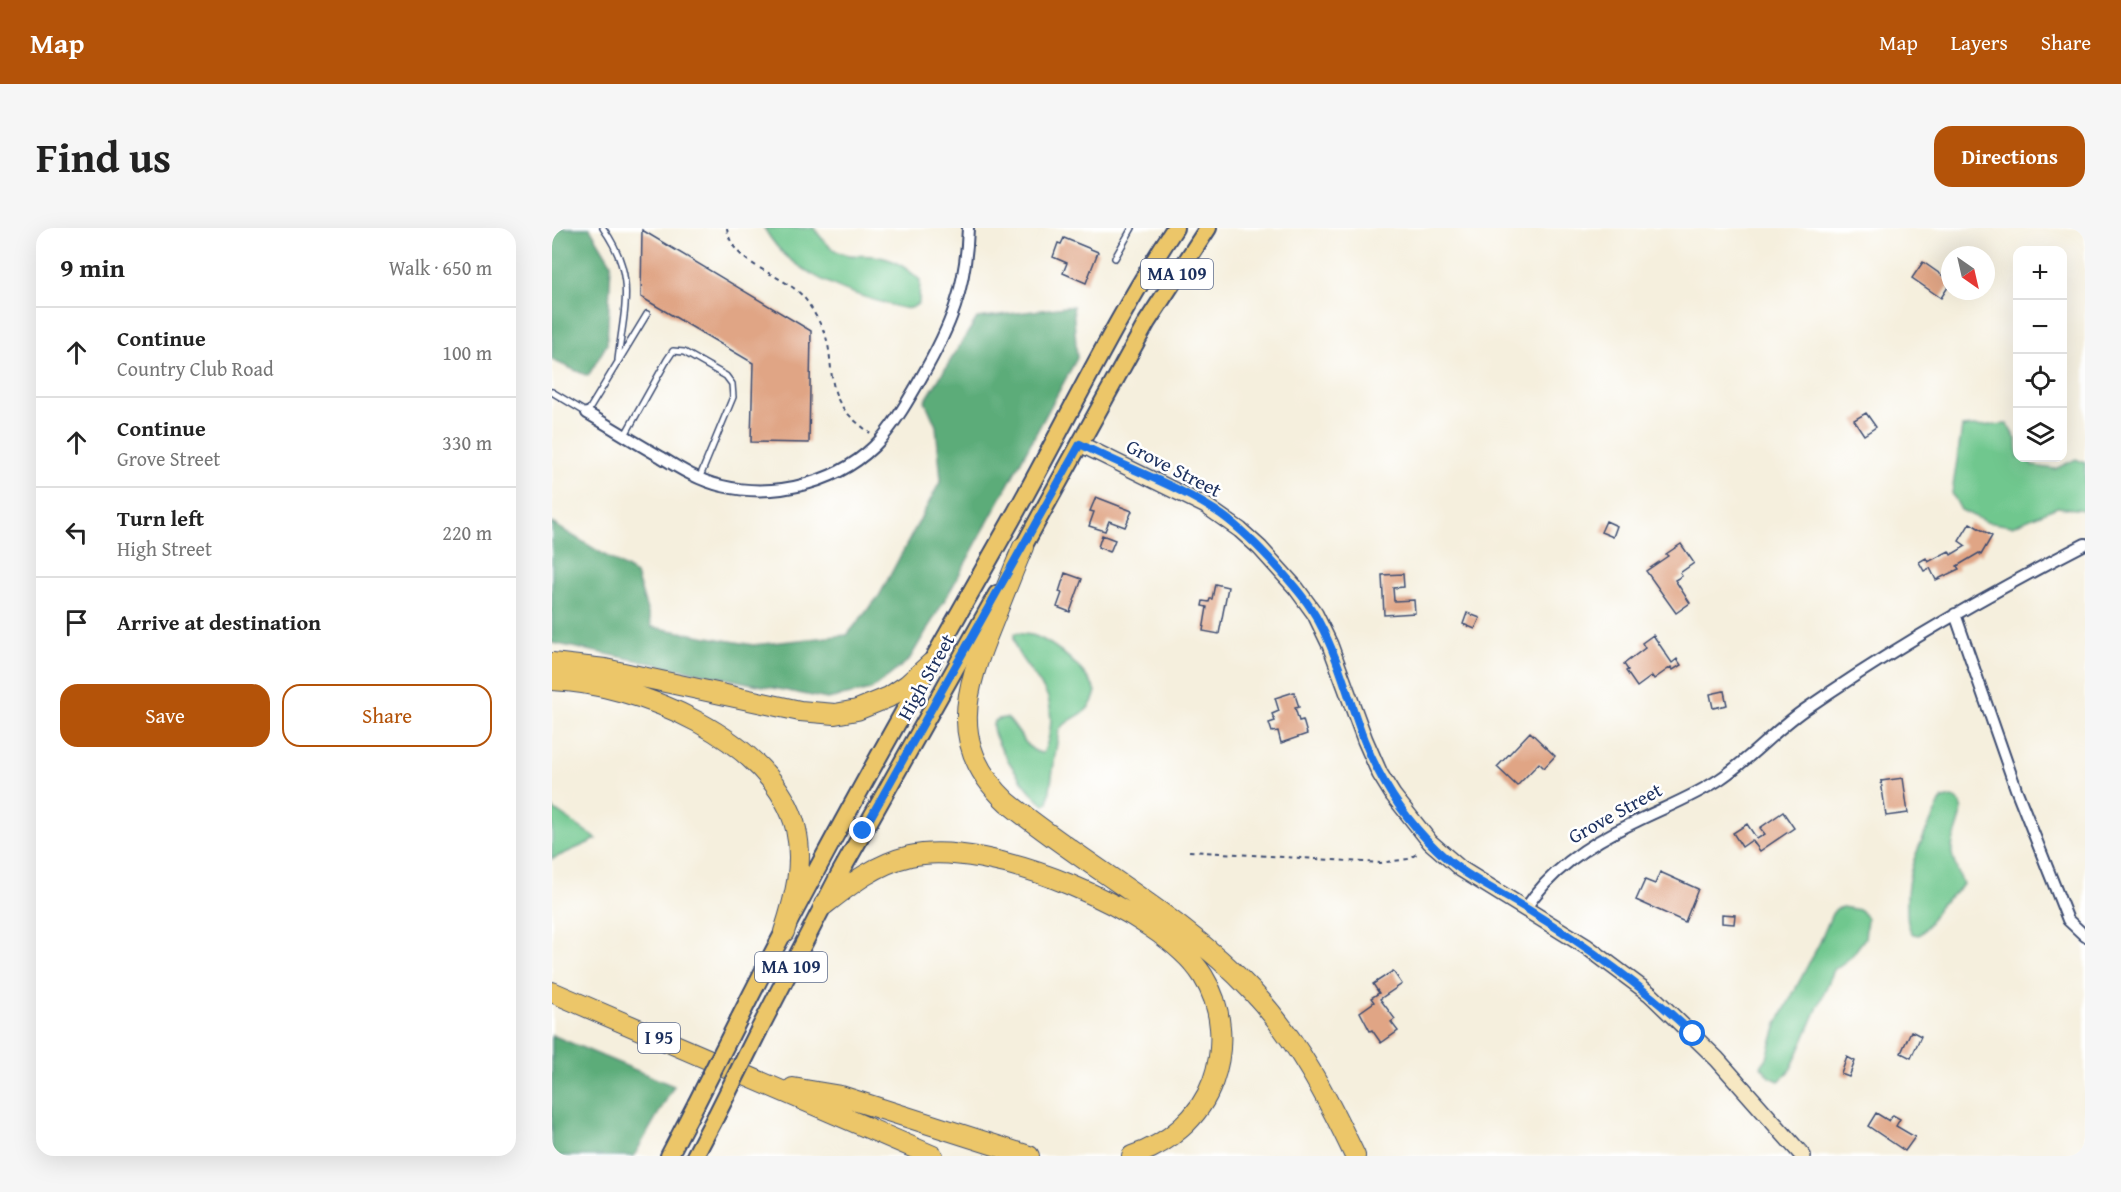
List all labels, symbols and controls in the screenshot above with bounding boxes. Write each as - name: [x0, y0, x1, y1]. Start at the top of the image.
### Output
- text: Map: [30, 22, 84, 63]
- text: Map: [1879, 27, 1918, 58]
- text: Layers: [1951, 27, 2008, 58]
- text: Share: [2041, 27, 2091, 58]
- text: Find us: [36, 126, 171, 187]
- button: Directions: [1934, 126, 2085, 187]
- north arrow: [1941, 246, 1995, 300]
- map controls: [2013, 246, 2067, 462]
- button: +: [2013, 246, 2067, 300]
- text: 9 min: [60, 248, 125, 287]
- text: Walk · 650 m: [389, 253, 492, 282]
- road number: MA 109: [1141, 259, 1213, 289]
- button: −: [2013, 300, 2067, 354]
- text: Continue: [117, 322, 206, 354]
- icon: ahead: [60, 336, 93, 369]
- text: 100 m: [442, 338, 492, 367]
- text: Country Club Road: [117, 354, 274, 383]
- button: locate: [2013, 354, 2067, 408]
- button: layers: [2013, 408, 2067, 462]
- text: Continue: [117, 412, 206, 444]
- icon: ahead: [60, 426, 93, 459]
- text: 330 m: [442, 428, 492, 457]
- street label: Grove Street: [1122, 431, 1227, 504]
- text: Grove Street: [117, 444, 220, 473]
- text: Turn left: [117, 502, 204, 534]
- icon: left: [60, 516, 93, 549]
- text: 220 m: [442, 518, 492, 547]
- text: High Street: [117, 534, 212, 563]
- icon: arrive: [60, 606, 93, 639]
- text: Arrive at destination: [117, 606, 321, 638]
- street label: High Street: [890, 628, 961, 725]
- button: Save: [60, 684, 270, 747]
- button: Share: [282, 684, 492, 747]
- street label: Grove Street: [1563, 775, 1667, 850]
- route end: [849, 817, 875, 843]
- road number: MA 109: [755, 952, 827, 982]
- route start: [1679, 1020, 1705, 1046]
- road number: I 95: [638, 1023, 680, 1053]

